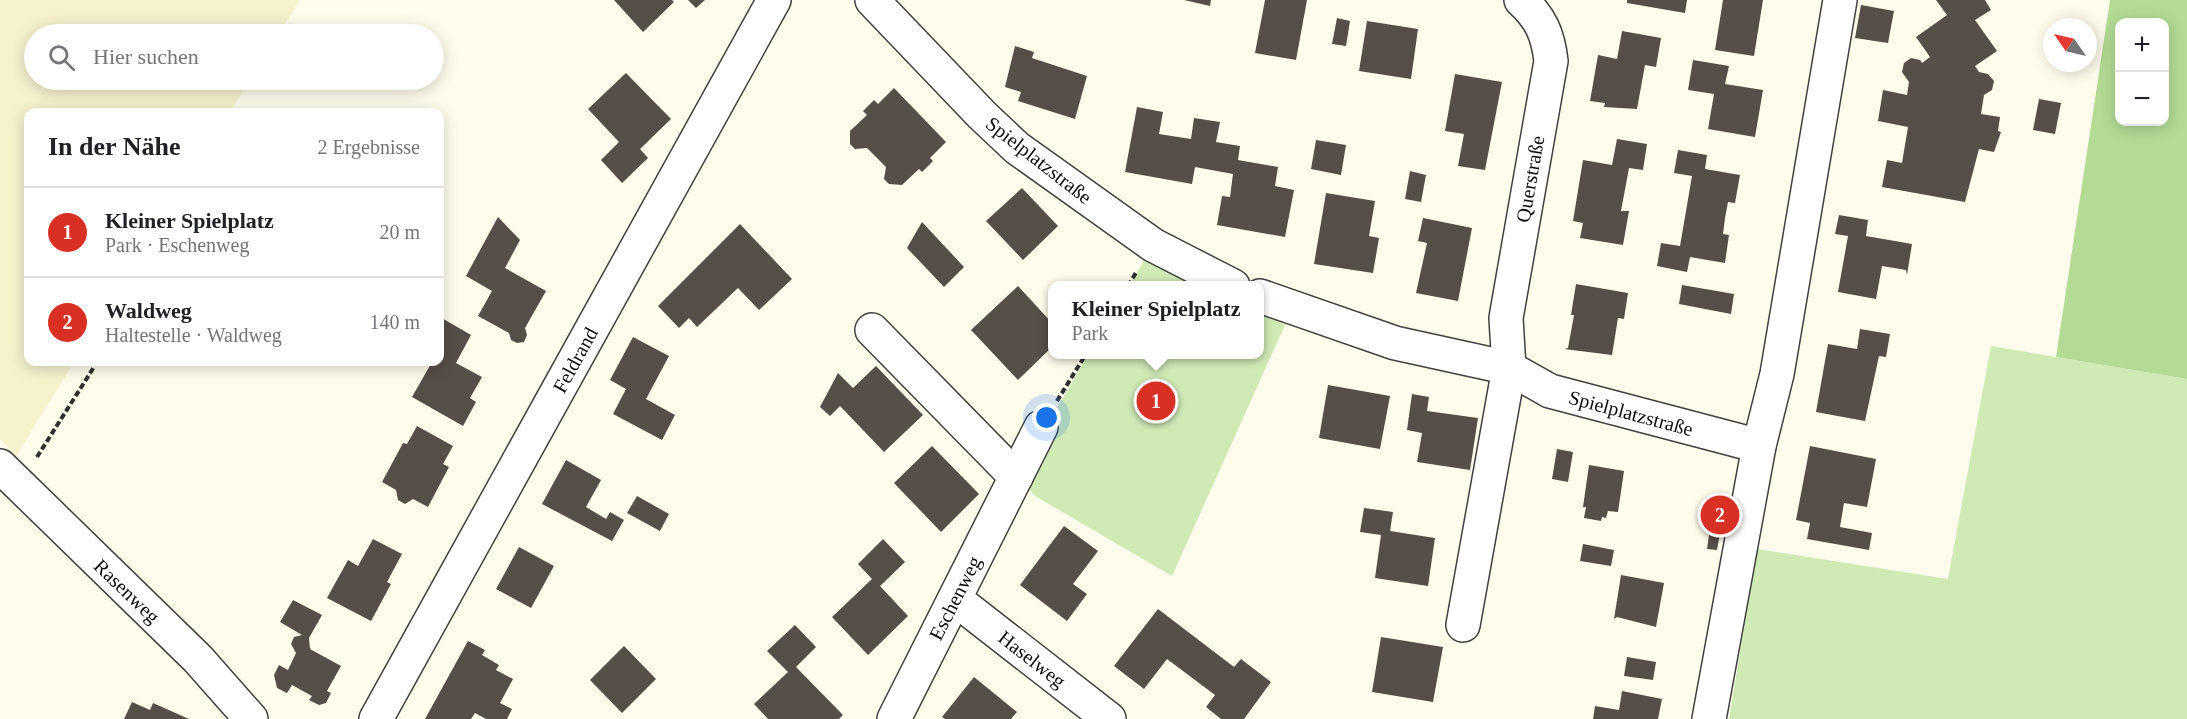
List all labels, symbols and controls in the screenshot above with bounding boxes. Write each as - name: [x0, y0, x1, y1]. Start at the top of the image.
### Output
- north arrow: [2043, 18, 2097, 72]
- map controls: [2115, 18, 2169, 126]
- button: +: [2115, 18, 2169, 72]
- search box: [24, 24, 444, 90]
- icon: search: [45, 41, 78, 74]
- text: Hier suchen: [93, 44, 199, 69]
- button: −: [2115, 72, 2169, 126]
- street label: Spielplatzstraße: [981, 112, 1096, 209]
- text: In der Nähe: [48, 132, 180, 161]
- street label: Querstraße: [1512, 134, 1548, 224]
- text: 2 Ergebnisse: [318, 136, 420, 158]
- text: Kleiner Spielplatz: [105, 208, 274, 233]
- text: 1: [63, 221, 73, 243]
- text: 20 m: [379, 221, 420, 243]
- text: Park · Eschenweg: [105, 234, 249, 256]
- popup: [1048, 281, 1264, 359]
- text: Kleiner Spielplatz: [1072, 296, 1240, 321]
- text: Waldweg: [105, 298, 192, 323]
- text: 2: [63, 311, 73, 333]
- text: 140 m: [369, 311, 420, 333]
- text: Park: [1072, 322, 1108, 344]
- text: Haltestelle · Waldweg: [105, 324, 282, 346]
- street label: Feldrand: [548, 324, 602, 396]
- pin: 1: [1136, 378, 1176, 424]
- street label: Spielplatzstraße: [1566, 386, 1696, 441]
- your location: [1032, 403, 1061, 432]
- pin: 2: [1700, 492, 1740, 538]
- street label: Eschenweg: [925, 552, 986, 644]
- street label: Rasenweg: [89, 555, 164, 628]
- street label: Haselweg: [994, 626, 1070, 693]

